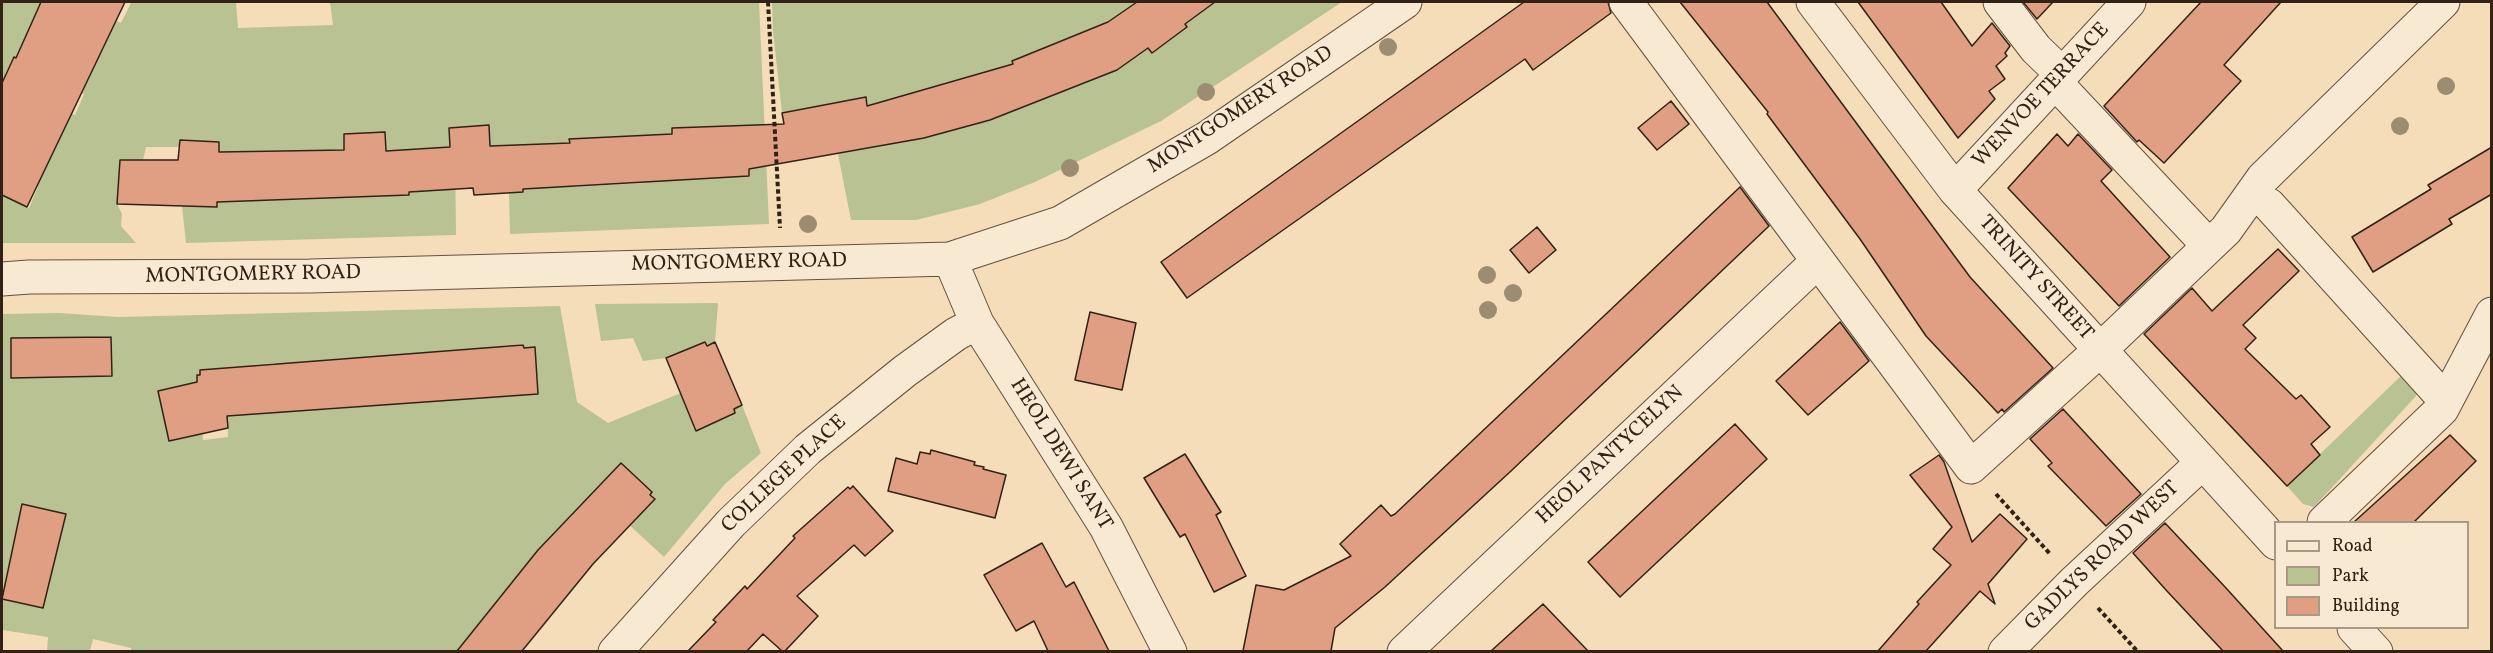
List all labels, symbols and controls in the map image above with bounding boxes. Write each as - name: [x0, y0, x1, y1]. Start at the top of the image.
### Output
- street label: WENVOE TERRACE: [1968, 18, 2116, 174]
- street label: MONTGOMERY ROAD: [1144, 42, 1338, 180]
- street label: TRINITY STREET: [1972, 211, 2098, 347]
- street label: MONTGOMERY ROAD: [631, 250, 847, 278]
- street label: MONTGOMERY ROAD: [145, 262, 361, 290]
- street label: HEOL DEWI SANT: [1003, 375, 1117, 535]
- street label: HEOL PANTYCELYN: [1532, 381, 1690, 531]
- street label: COLLEGE PLACE: [717, 411, 853, 539]
- street label: GADLYS ROAD WEST: [2021, 477, 2185, 637]
- legend: [2274, 521, 2469, 629]
- text: Road: [2332, 534, 2373, 559]
- text: Park: [2332, 564, 2369, 589]
- text: Building: [2332, 594, 2400, 619]

